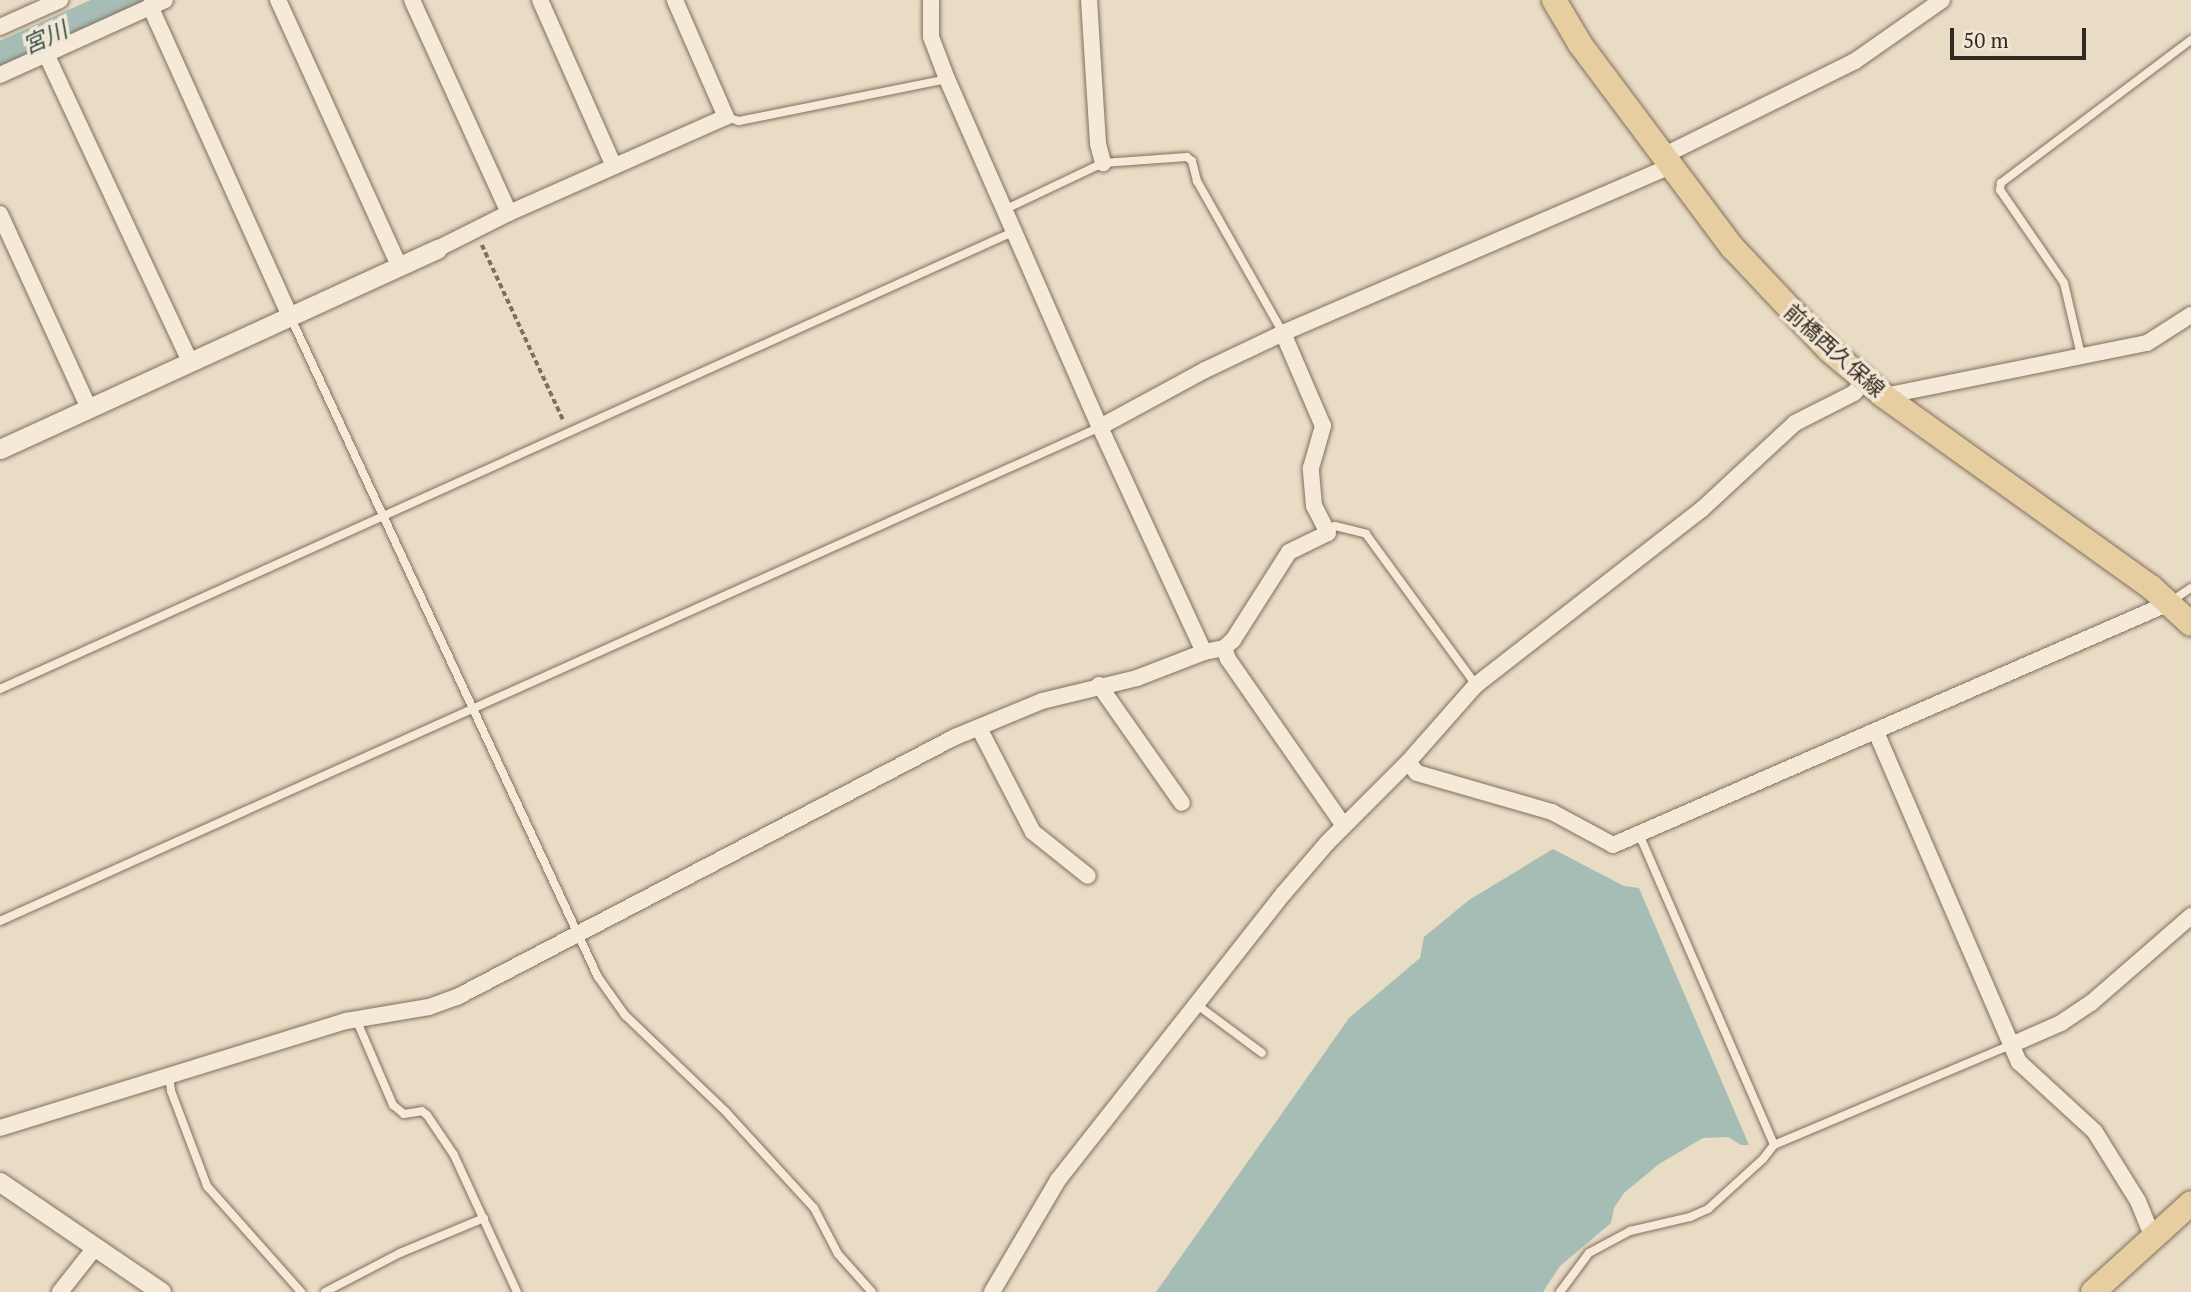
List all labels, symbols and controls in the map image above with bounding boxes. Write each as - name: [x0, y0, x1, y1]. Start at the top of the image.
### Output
- scale bar: [1953, 14, 2090, 58]
- water label: 宮川: [18, 16, 72, 60]
- text: 50 m: [1963, 26, 2009, 54]
- street label: 前橋西久保線: [1780, 298, 1890, 402]

